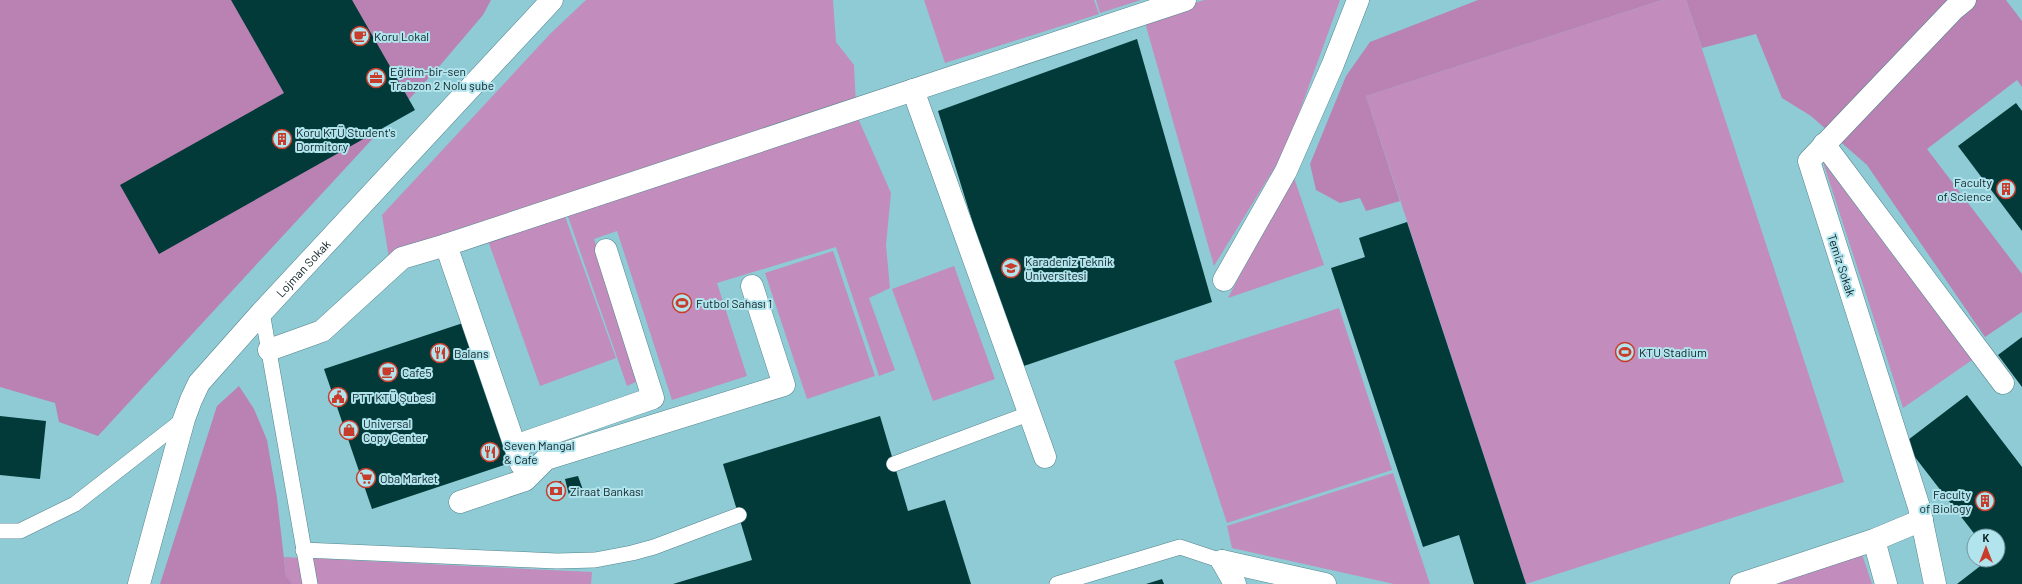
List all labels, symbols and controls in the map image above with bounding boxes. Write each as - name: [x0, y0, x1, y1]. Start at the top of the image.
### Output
- cafe icon: Koru Lokal: [349, 25, 371, 47]
- place label: Koru Lokal: [374, 29, 429, 43]
- place label: Eğitim-bir-sen Trabzon 2 Nolu şube: [390, 64, 494, 92]
- office icon: Eğitim-bir-sen Trabzon 2 Nolu şube: [365, 67, 387, 89]
- place label: Koru KTÜ Student's Dormitory: [296, 125, 396, 153]
- building icon: Koru KTÜ Student's Dormitory: [271, 128, 293, 150]
- place label: Faculty of Science: [1937, 175, 1992, 203]
- building icon: Faculty of Science: [1995, 178, 2017, 200]
- street label: Temiz Sokak: [1825, 232, 1859, 298]
- street label: Lojman Sokak: [273, 237, 333, 300]
- place label: Karadeniz Teknik Üniversitesi: [1025, 254, 1113, 282]
- school or university icon: Karadeniz Teknik Üniversitesi: [1000, 257, 1022, 279]
- sports icon: Futbol Sahası 1: [671, 292, 693, 314]
- place label: Futbol Sahası 1: [696, 296, 772, 310]
- sports icon: KTU Stadium: [1614, 341, 1636, 363]
- restaurant icon: Balans: [429, 342, 451, 364]
- place label: KTU Stadium: [1639, 345, 1707, 359]
- place label: Balans: [454, 346, 489, 360]
- cafe icon: Cafe5: [377, 361, 399, 383]
- place label: Cafe5: [402, 365, 432, 379]
- public building icon: PTT KTÜ Şubesi: [327, 386, 349, 408]
- place label: PTT KTÜ Şubesi: [352, 390, 435, 404]
- place label: Universal Copy Center: [363, 416, 427, 444]
- shop icon: Universal Copy Center: [338, 419, 360, 441]
- place label: Seven Mangal & Cafe: [504, 438, 575, 466]
- restaurant icon: Seven Mangal & Cafe: [479, 441, 501, 463]
- supermarket icon: Oba Market: [355, 467, 377, 489]
- place label: Oba Market: [380, 471, 438, 485]
- bank icon: Ziraat Bankası: [545, 480, 567, 502]
- place label: Ziraat Bankası: [570, 484, 643, 498]
- place label: Faculty of Biology: [1919, 487, 1971, 515]
- building icon: Faculty of Biology: [1974, 490, 1996, 512]
- north arrow: [1966, 528, 2006, 568]
- text: K: [1983, 531, 1990, 544]

